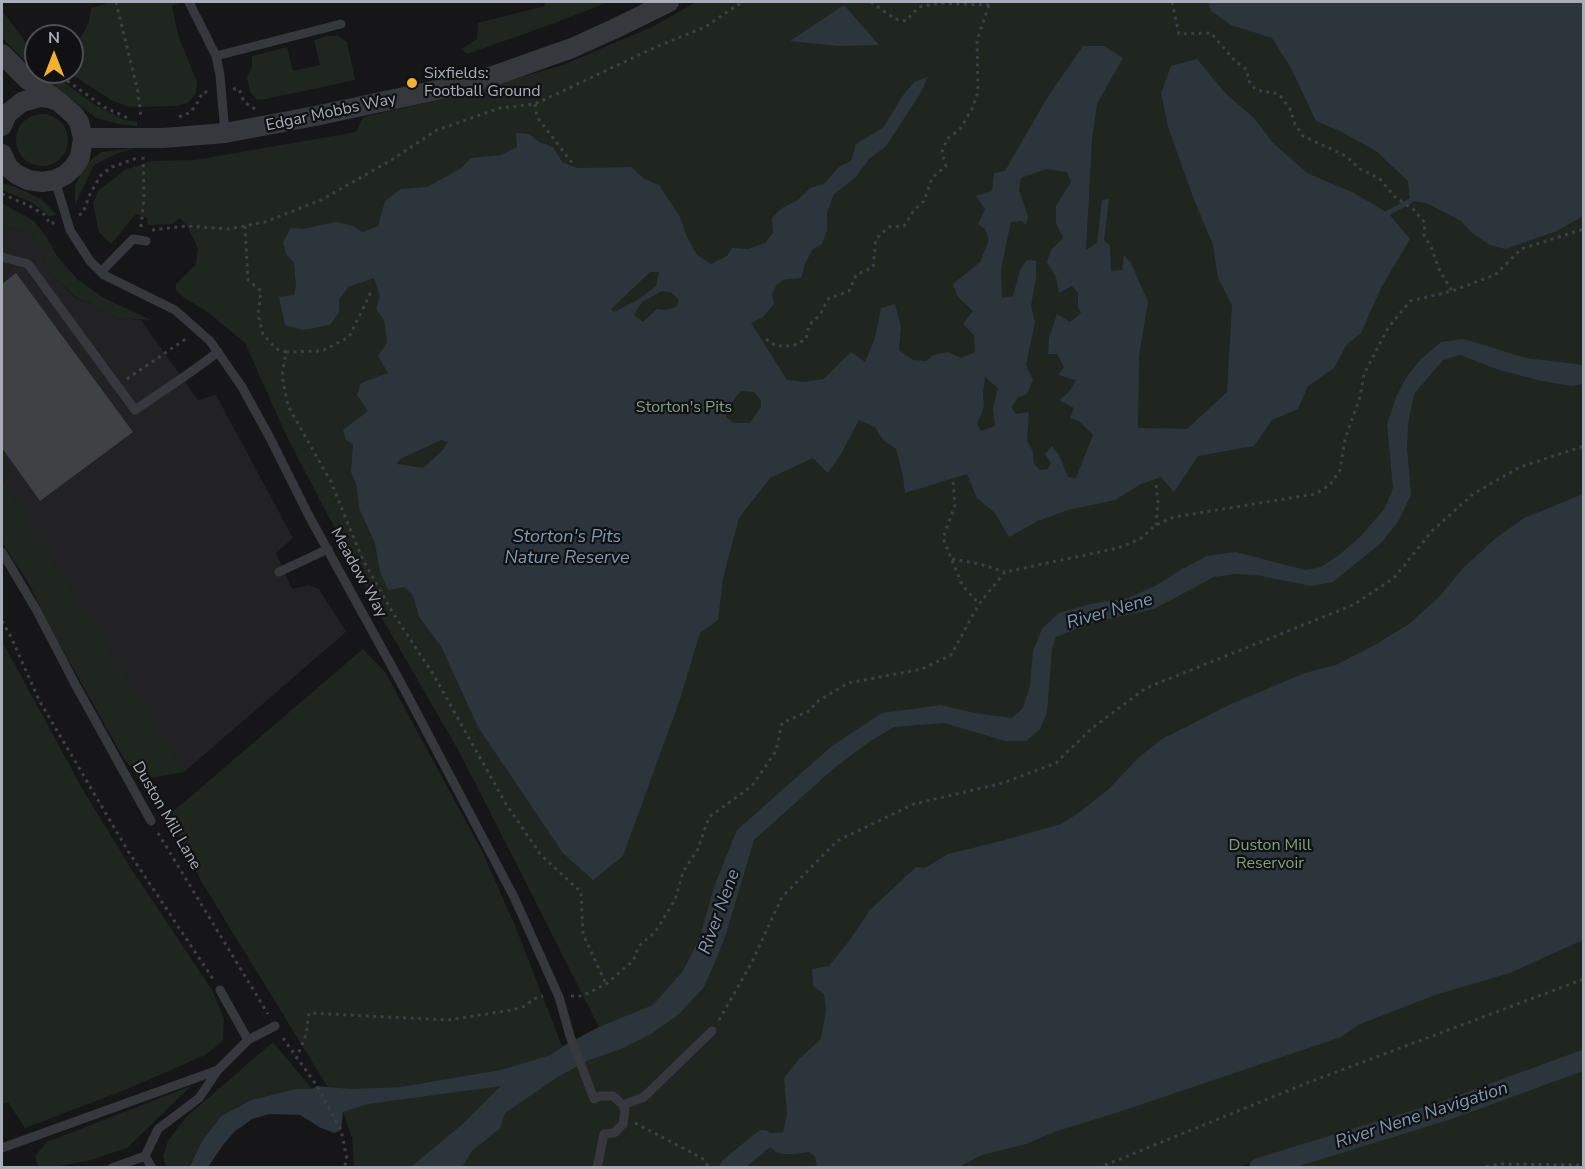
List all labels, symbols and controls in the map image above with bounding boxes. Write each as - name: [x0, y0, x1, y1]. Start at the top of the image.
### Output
- north arrow: [24, 24, 84, 84]
- text: N: [48, 27, 60, 49]
- place label: Sixfields: Football Ground: [424, 64, 541, 102]
- marker: Sixfields: Football Ground: [405, 76, 419, 90]
- street label: Edgar Mobbs Way: [264, 90, 398, 136]
- park label: Storton's Pits: [636, 398, 732, 418]
- street label: Meadow Way: [325, 525, 391, 621]
- water label: Storton's Pits Nature Reserve: [504, 527, 630, 570]
- water label: River Nene: [1064, 589, 1156, 635]
- street label: Duston Mill Lane: [127, 758, 205, 874]
- park label: Duston Mill Reservoir: [1229, 836, 1311, 874]
- water label: River Nene: [695, 867, 745, 957]
- water label: River Nene Navigation: [1333, 1078, 1511, 1154]

